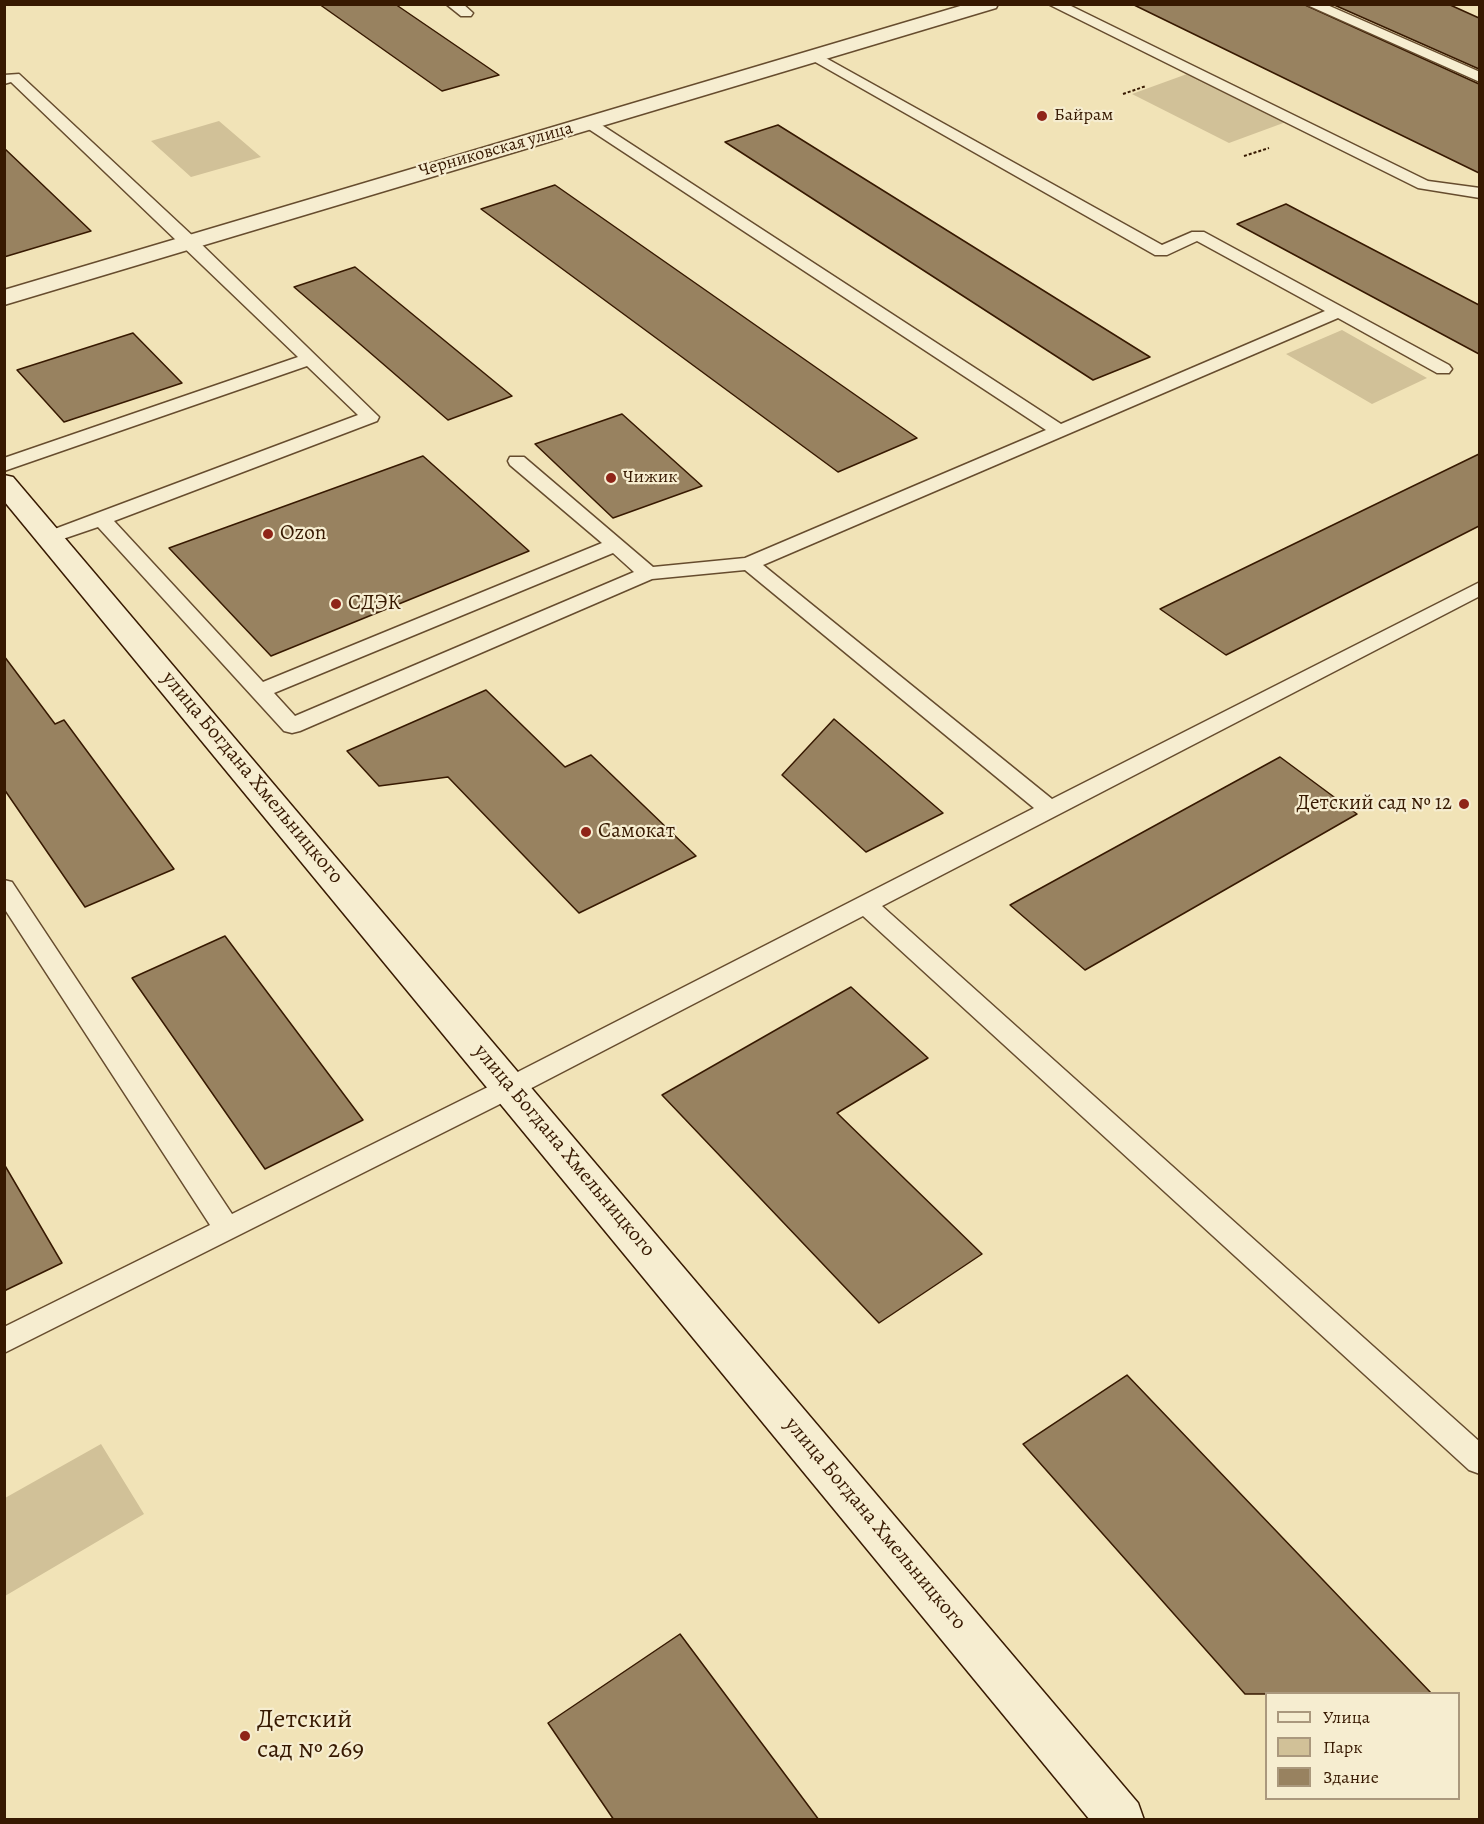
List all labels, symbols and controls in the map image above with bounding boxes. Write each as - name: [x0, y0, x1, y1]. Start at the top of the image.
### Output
- place label: Байрам: [1054, 105, 1113, 127]
- marker: Байрам: [1035, 109, 1049, 123]
- street label: Черниковская улица: [417, 118, 575, 182]
- place label: Чижик: [623, 467, 678, 489]
- marker: Чижик: [604, 471, 618, 485]
- place label: Ozon: [280, 521, 326, 547]
- marker: Ozon: [261, 527, 275, 541]
- place label: СДЭК: [348, 591, 401, 617]
- marker: СДЭК: [329, 597, 343, 611]
- street label: улица Богдана Хмельницкого: [156, 667, 348, 889]
- place label: Детский сад № 12: [1297, 791, 1452, 817]
- marker: Детский сад № 12: [1457, 797, 1471, 811]
- place label: Самокат: [598, 819, 675, 845]
- marker: Самокат: [579, 825, 593, 839]
- street label: улица Богдана Хмельницкого: [468, 1040, 660, 1262]
- street label: улица Богдана Хмельницкого: [779, 1413, 971, 1635]
- legend: [1265, 1692, 1460, 1800]
- place label: Детский сад № 269: [257, 1705, 364, 1766]
- text: Улица: [1323, 1705, 1370, 1729]
- marker: Детский сад № 269: [238, 1729, 252, 1743]
- text: Парк: [1323, 1735, 1363, 1759]
- text: Здание: [1323, 1765, 1379, 1789]

